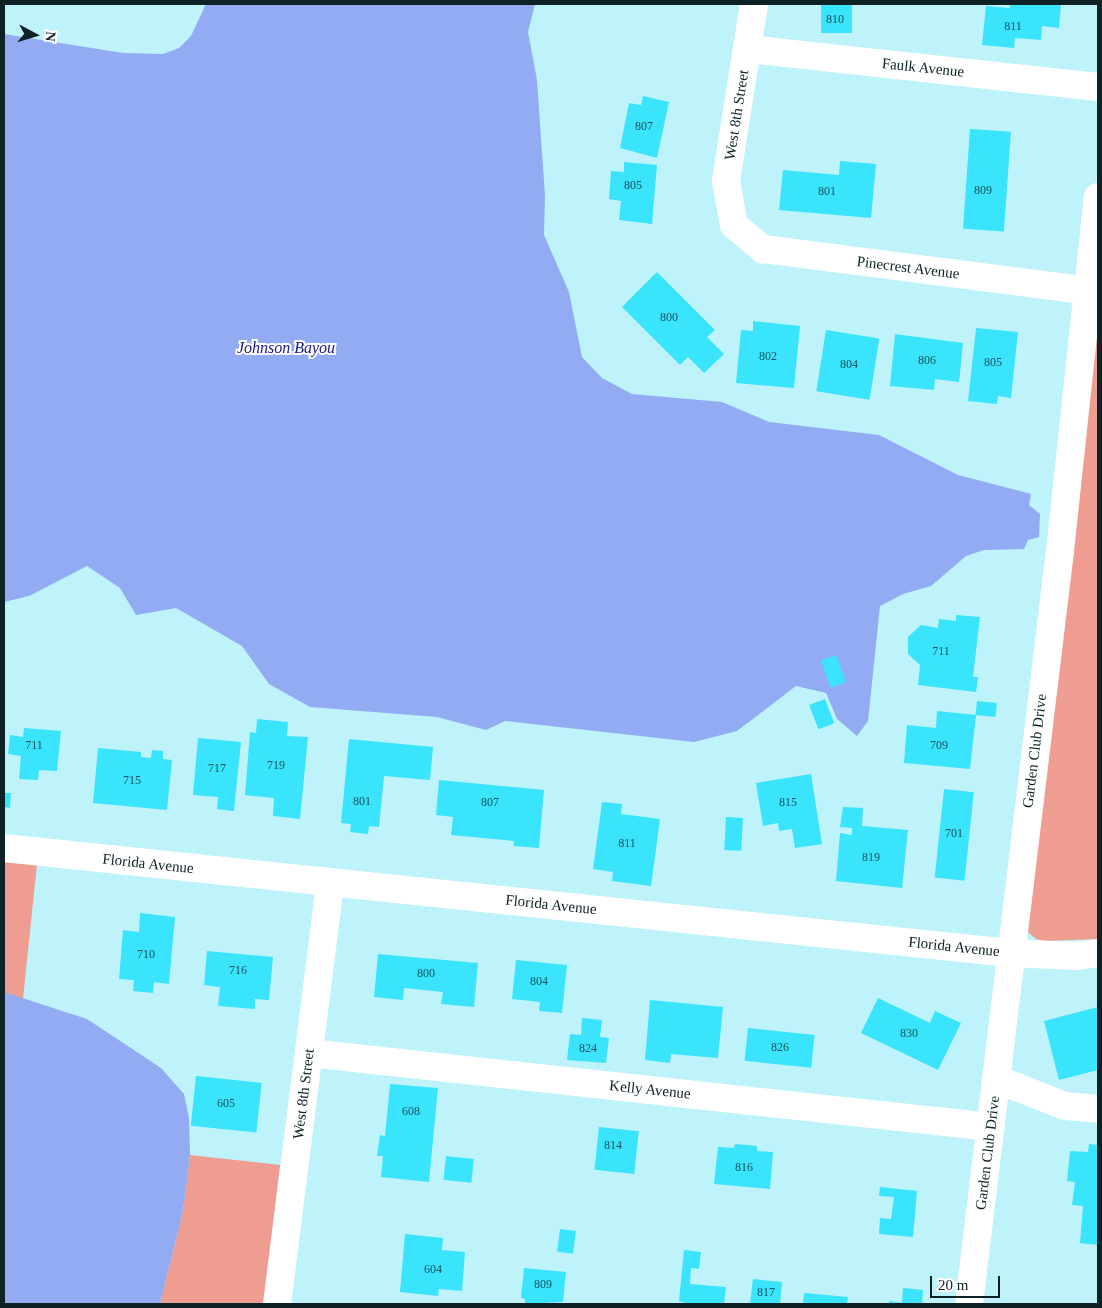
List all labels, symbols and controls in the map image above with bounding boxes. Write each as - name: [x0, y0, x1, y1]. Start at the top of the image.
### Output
- north arrow: [10, 10, 60, 60]
- house number: 810: [826, 13, 844, 27]
- house number: 811: [1004, 20, 1022, 34]
- text: N: [42, 31, 58, 42]
- street label: Faulk Avenue: [881, 55, 965, 81]
- street label: West 8th Street: [721, 69, 753, 161]
- house number: 807: [635, 120, 653, 134]
- house number: 805: [624, 179, 642, 193]
- house number: 809: [974, 184, 992, 198]
- house number: 801: [818, 185, 836, 199]
- street label: Pinecrest Avenue: [855, 253, 961, 283]
- house number: 800: [660, 311, 678, 325]
- water label: Johnson Bayou: [237, 338, 335, 358]
- house number: 802: [759, 350, 777, 364]
- house number: 806: [918, 354, 936, 368]
- house number: 805: [984, 356, 1002, 370]
- house number: 804: [840, 358, 858, 372]
- house number: 711: [932, 645, 950, 659]
- street label: Garden Club Drive: [1019, 693, 1051, 809]
- house number: 711: [25, 739, 43, 753]
- house number: 709: [930, 739, 948, 753]
- house number: 719: [267, 759, 285, 773]
- house number: 717: [208, 762, 226, 776]
- house number: 715: [123, 774, 141, 788]
- house number: 801: [353, 795, 371, 809]
- house number: 807: [481, 796, 499, 810]
- house number: 815: [779, 796, 797, 810]
- house number: 701: [945, 827, 963, 841]
- house number: 811: [618, 837, 636, 851]
- street label: Florida Avenue: [101, 850, 195, 878]
- house number: 819: [862, 851, 880, 865]
- street label: Florida Avenue: [504, 891, 598, 919]
- street label: Florida Avenue: [907, 933, 1001, 961]
- house number: 710: [137, 948, 155, 962]
- house number: 716: [229, 964, 247, 978]
- house number: 800: [417, 967, 435, 981]
- house number: 804: [530, 975, 548, 989]
- house number: 830: [900, 1027, 918, 1041]
- house number: 826: [771, 1041, 789, 1055]
- house number: 824: [579, 1042, 597, 1056]
- street label: West 8th Street: [290, 1048, 318, 1140]
- street label: Kelly Avenue: [608, 1077, 692, 1103]
- street label: Garden Club Drive: [972, 1095, 1004, 1211]
- house number: 605: [217, 1097, 235, 1111]
- house number: 608: [402, 1105, 420, 1119]
- house number: 814: [604, 1139, 622, 1153]
- house number: 816: [735, 1161, 753, 1175]
- house number: 604: [424, 1263, 442, 1277]
- scale bar: [932, 1266, 1002, 1298]
- text: 20 m: [938, 1277, 968, 1293]
- house number: 809: [534, 1278, 552, 1292]
- house number: 817: [757, 1286, 775, 1300]

